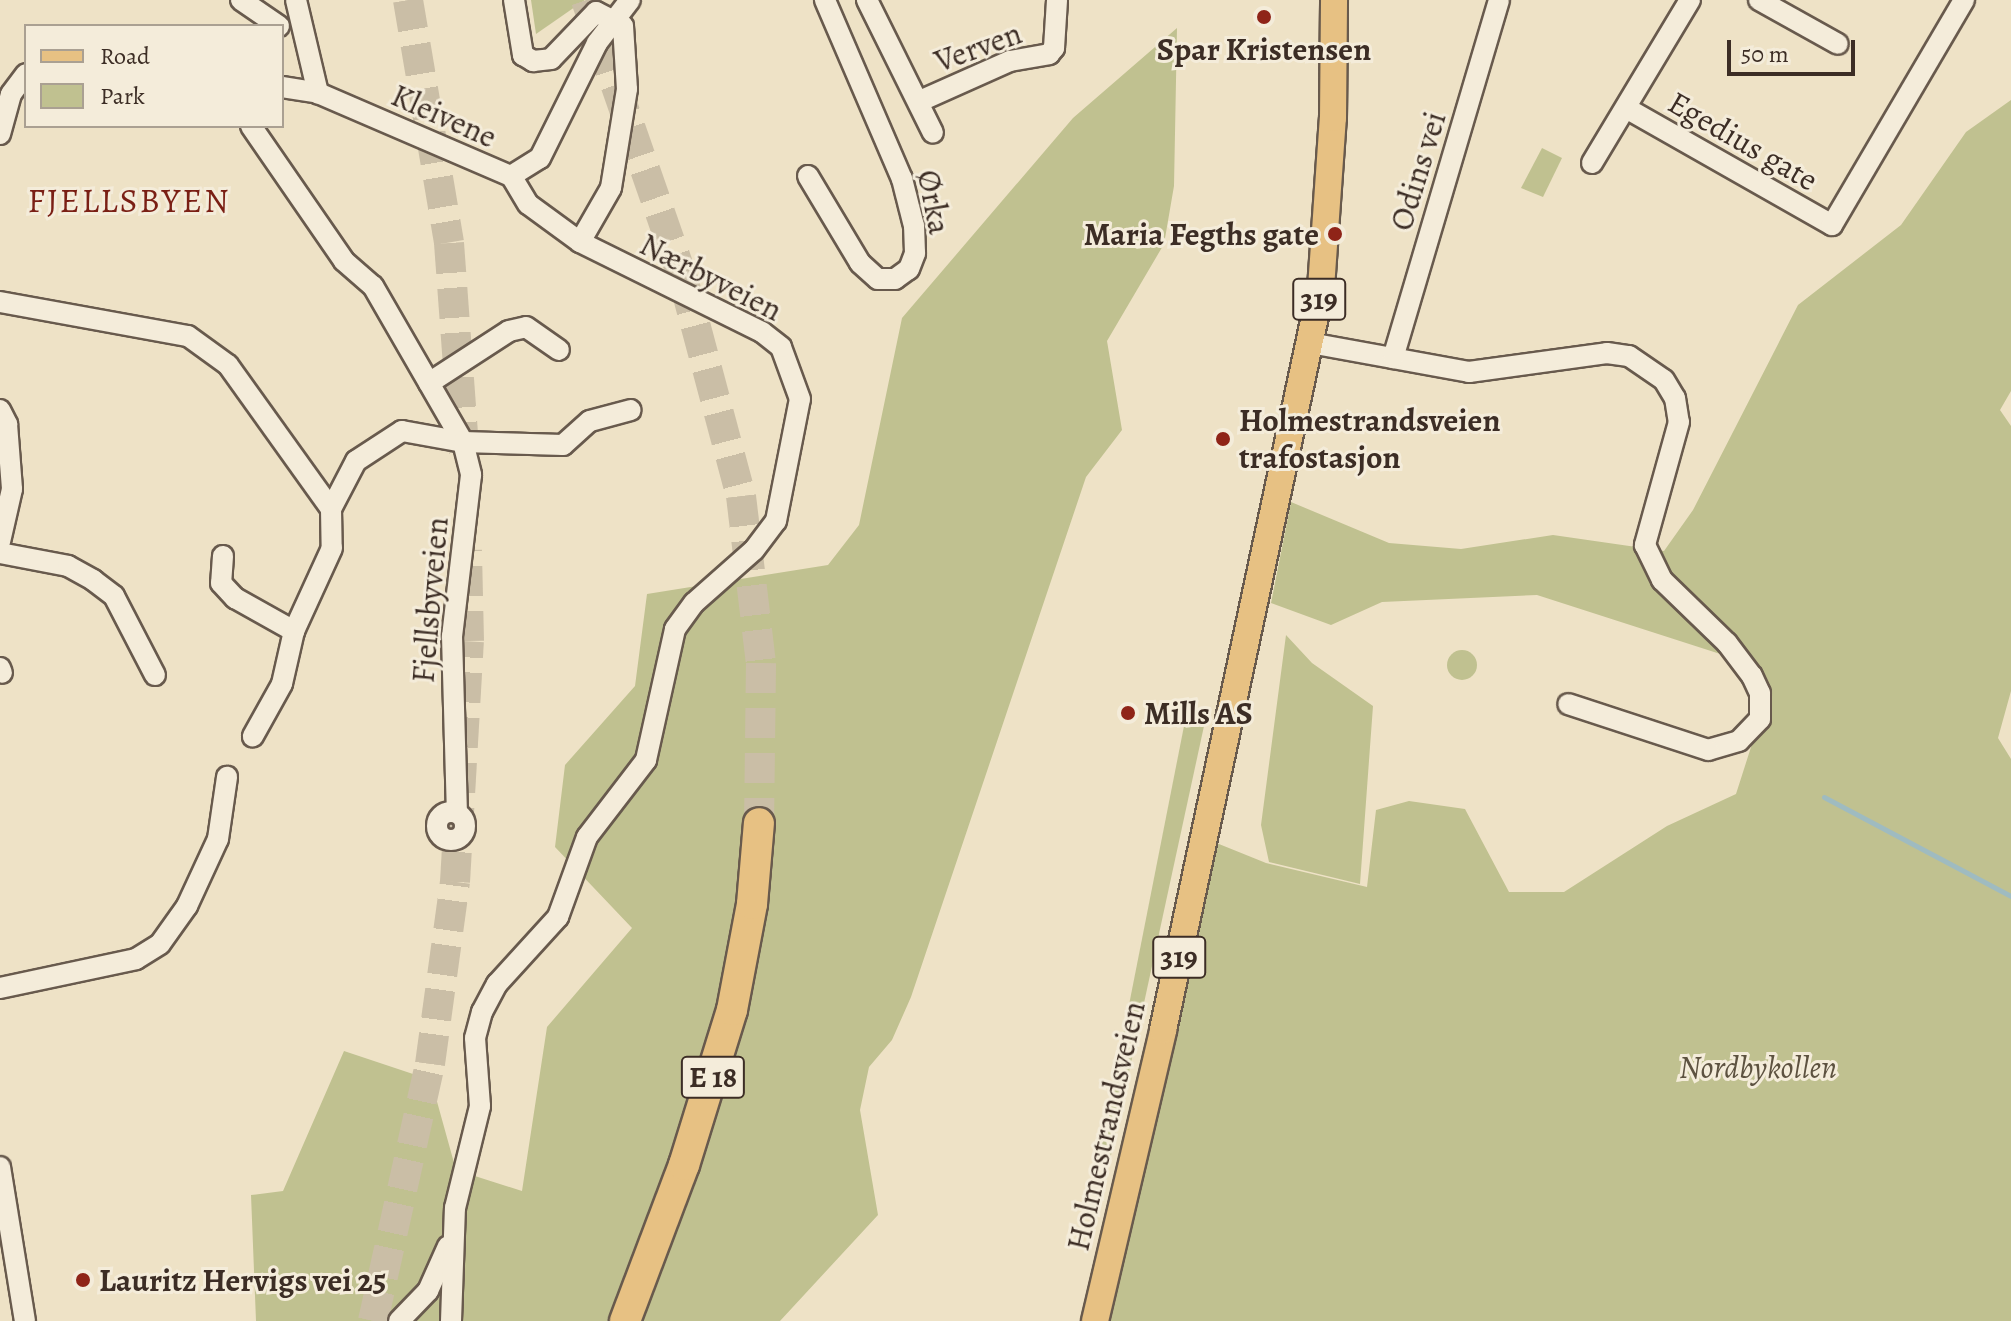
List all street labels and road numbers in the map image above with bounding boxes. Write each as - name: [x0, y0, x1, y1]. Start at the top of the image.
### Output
- street label: Verven: [929, 14, 1027, 80]
- street label: Kleivene: [385, 76, 503, 156]
- street label: Egedius gate: [1661, 83, 1825, 199]
- street label: Odins vei: [1382, 107, 1454, 235]
- street label: Ørka: [909, 167, 959, 237]
- street label: Nærbyveien: [633, 225, 789, 329]
- road number: 319: [1291, 273, 1347, 325]
- street label: Fjellsbyveien: [404, 516, 456, 684]
- road number: 319: [1151, 931, 1207, 983]
- street label: Holmestrandsveien: [1059, 997, 1153, 1255]
- road number: E 18: [679, 1051, 747, 1103]

